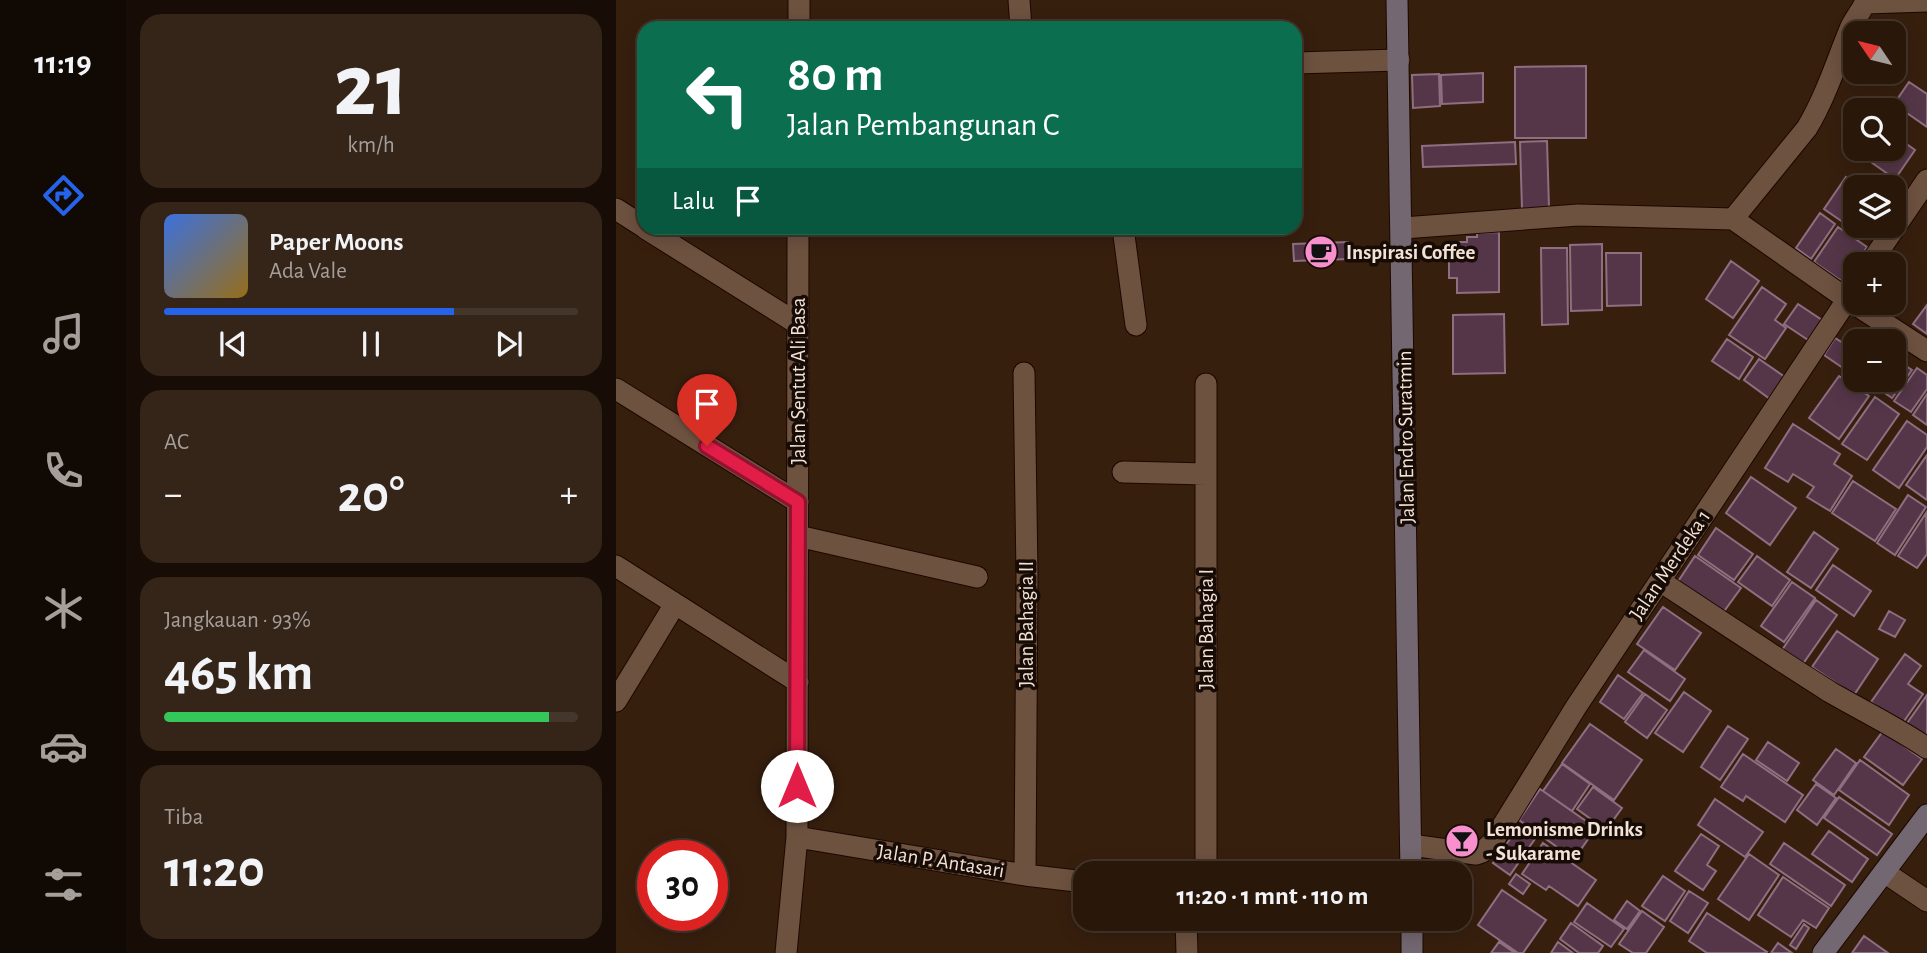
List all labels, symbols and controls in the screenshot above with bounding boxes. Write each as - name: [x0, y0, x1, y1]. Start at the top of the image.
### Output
- north arrow: [1843, 21, 1906, 84]
- map controls: [1843, 21, 1906, 392]
- text: 21: [333, 41, 409, 132]
- text: 11:19: [34, 47, 92, 79]
- icon: left: [672, 49, 763, 140]
- text: 80 m: [787, 51, 884, 100]
- button: search: [1843, 98, 1906, 161]
- text: Jalan Pembangunan C: [787, 109, 1059, 141]
- text: km/h: [347, 134, 395, 157]
- icon: directions: [39, 171, 88, 220]
- button: layers: [1843, 175, 1906, 238]
- icon: arrive: [729, 182, 767, 220]
- text: Lalu: [672, 188, 715, 214]
- text: Paper Moons: [269, 229, 404, 255]
- cafe icon: Inspirasi Coffee: [1302, 233, 1340, 271]
- place label: Inspirasi Coffee: [1346, 242, 1475, 263]
- button: +: [1843, 252, 1906, 315]
- text: Ada Vale: [269, 260, 347, 283]
- street label: Jalan Sentut Ali Basa: [788, 297, 809, 464]
- icon: music: [39, 309, 88, 358]
- icon: previous: [214, 325, 252, 363]
- icon: pause: [352, 325, 390, 363]
- icon: next: [490, 325, 528, 363]
- button: −: [1843, 329, 1906, 392]
- street label: Jalan Endro Suratmin: [1394, 350, 1418, 524]
- pin: [677, 374, 737, 446]
- icon: arrive: [688, 385, 726, 423]
- text: AC: [164, 431, 189, 454]
- icon: phone: [39, 446, 88, 495]
- text: 20°: [338, 469, 404, 521]
- text: −: [164, 476, 182, 514]
- text: +: [560, 476, 578, 514]
- street label: Jalan Merdeka 1: [1626, 506, 1714, 624]
- street label: Jalan Bahagia II: [1016, 561, 1037, 687]
- street label: Jalan Bahagia I: [1196, 569, 1217, 689]
- icon: climate: [39, 584, 88, 633]
- text: Jangkauan · 93%: [164, 609, 311, 632]
- text: 465 km: [164, 647, 313, 699]
- icon: car: [39, 722, 88, 771]
- position arrow: [760, 749, 834, 823]
- text: Tiba: [164, 806, 203, 829]
- place label: Lemonisme Drinks - Sukarame: [1486, 819, 1643, 864]
- bar icon: Lemonisme Drinks - Sukarame: [1443, 822, 1481, 860]
- speed limit sign: 30: [637, 840, 728, 931]
- street label: Jalan P. Antasari: [876, 841, 1006, 881]
- text: 11:20: [164, 844, 265, 896]
- icon: filters: [39, 860, 88, 909]
- text: 11:20 · 1 mnt · 110 m: [1177, 883, 1368, 909]

